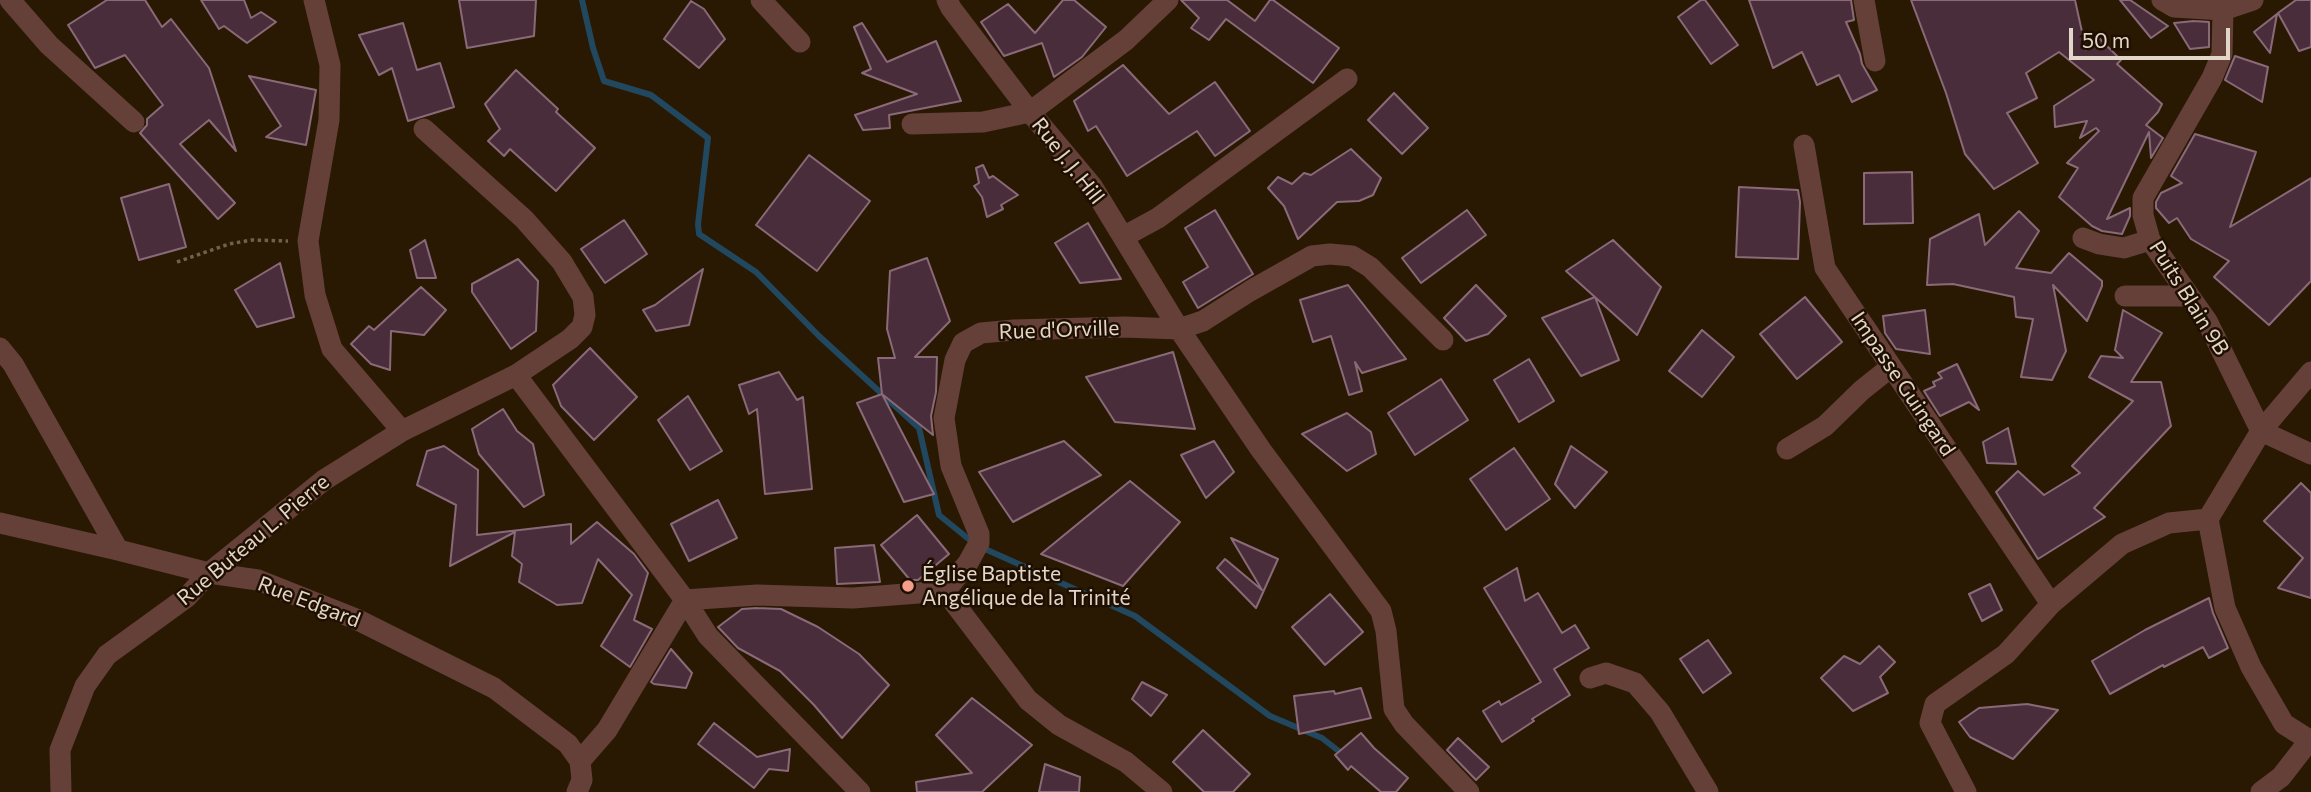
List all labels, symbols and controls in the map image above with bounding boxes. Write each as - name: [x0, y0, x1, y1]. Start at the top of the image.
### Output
- scale bar: [2073, 14, 2234, 58]
- text: 50 m: [2082, 27, 2130, 52]
- street label: Rue J. J. Hill: [1026, 113, 1110, 209]
- street label: Puits Blain 9B: [2144, 236, 2234, 360]
- street label: Impasse Guingard: [1845, 307, 1961, 461]
- street label: Rue d'Orville: [998, 315, 1120, 345]
- street label: Rue Buteau L. Pierre: [172, 469, 334, 611]
- place label: Église Baptiste Angélique de la Trinité: [922, 561, 1131, 611]
- street label: Rue Edgard: [254, 571, 364, 633]
- marker: Église Baptiste Angélique de la Trinité: [900, 578, 916, 594]

